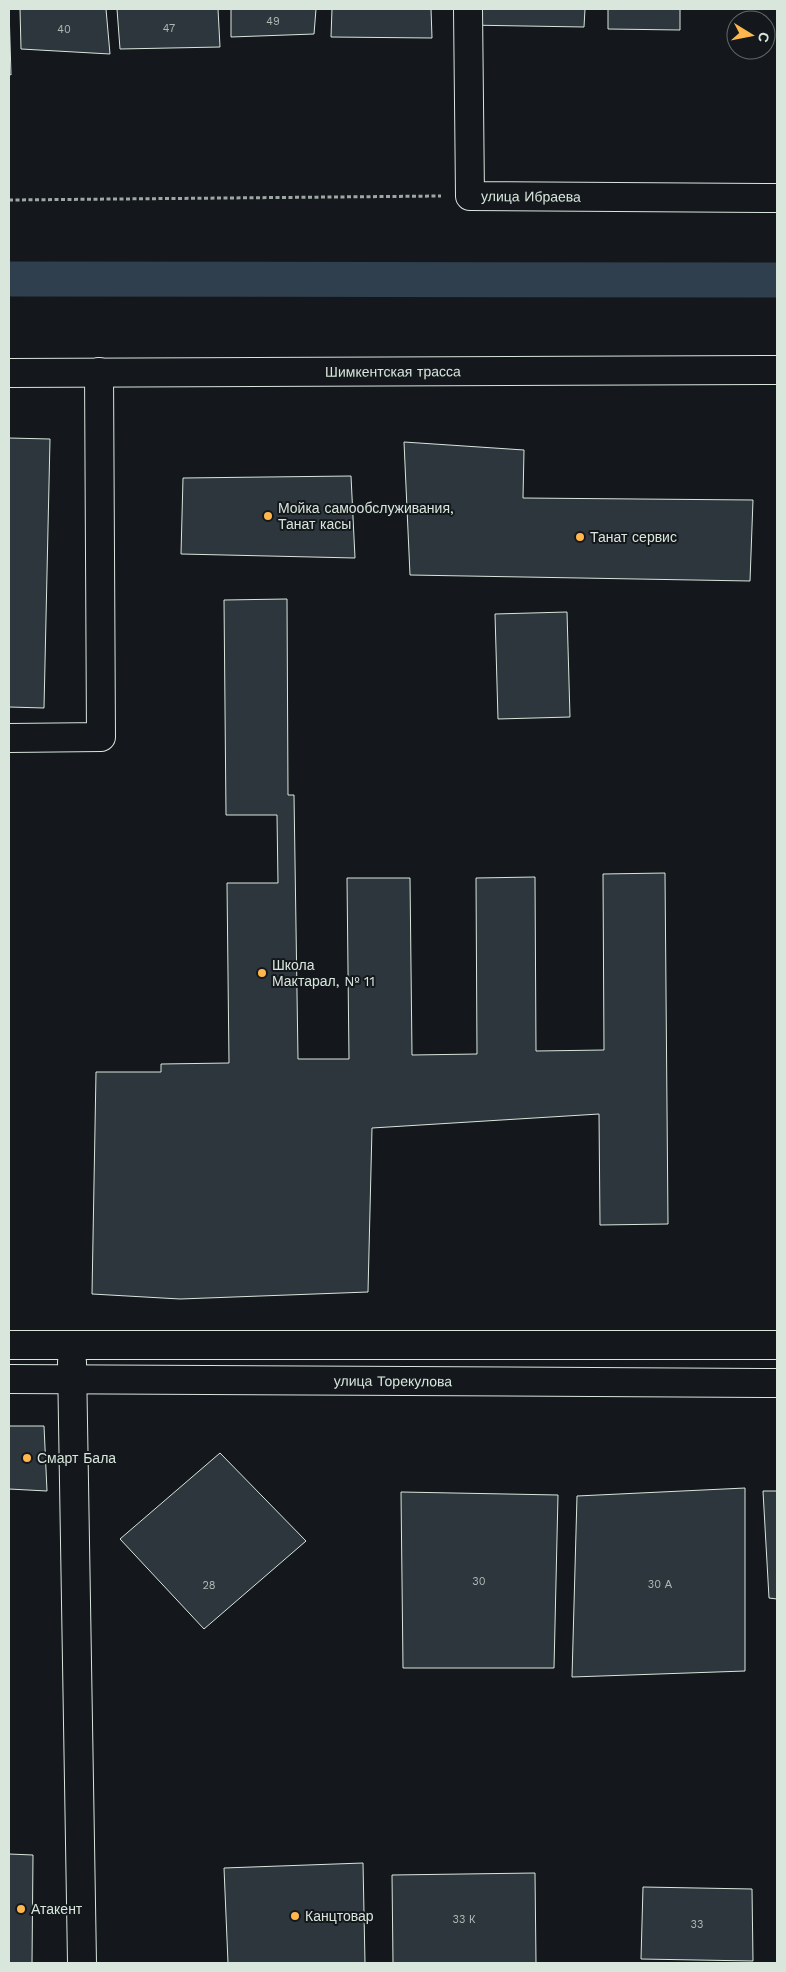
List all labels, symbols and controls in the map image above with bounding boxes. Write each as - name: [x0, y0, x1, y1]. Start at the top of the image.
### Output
- north arrow: [726, 10, 776, 60]
- house number: 49: [266, 15, 280, 28]
- house number: 47: [163, 22, 175, 35]
- house number: 40: [57, 23, 71, 36]
- text: С: [755, 31, 773, 44]
- street label: улица Ибраева: [481, 188, 581, 205]
- street label: Шимкентская трасса: [325, 363, 461, 380]
- place label: Мойка самообслуживания, Танат касы: [278, 500, 454, 532]
- marker: Мойка самообслуживания, Танат касы: [262, 510, 274, 522]
- place label: Танат сервис: [590, 529, 677, 545]
- marker: Танат сервис: [574, 531, 586, 543]
- place label: Школа Мактарал, № 11: [272, 957, 375, 989]
- marker: Школа Мактарал, № 11: [256, 967, 268, 979]
- street label: улица Торекулова: [334, 1373, 452, 1389]
- place label: Смарт Бала: [37, 1450, 116, 1466]
- marker: Смарт Бала: [21, 1452, 33, 1464]
- house number: 30: [472, 1575, 486, 1588]
- house number: 30 А: [648, 1578, 673, 1591]
- house number: 28: [202, 1579, 216, 1592]
- place label: Атакент: [31, 1901, 83, 1917]
- marker: Атакент: [15, 1903, 27, 1915]
- place label: Канцтовар: [305, 1908, 374, 1924]
- marker: Канцтовар: [289, 1910, 301, 1922]
- house number: 33 К: [453, 1913, 476, 1926]
- house number: 33: [691, 1918, 703, 1931]

